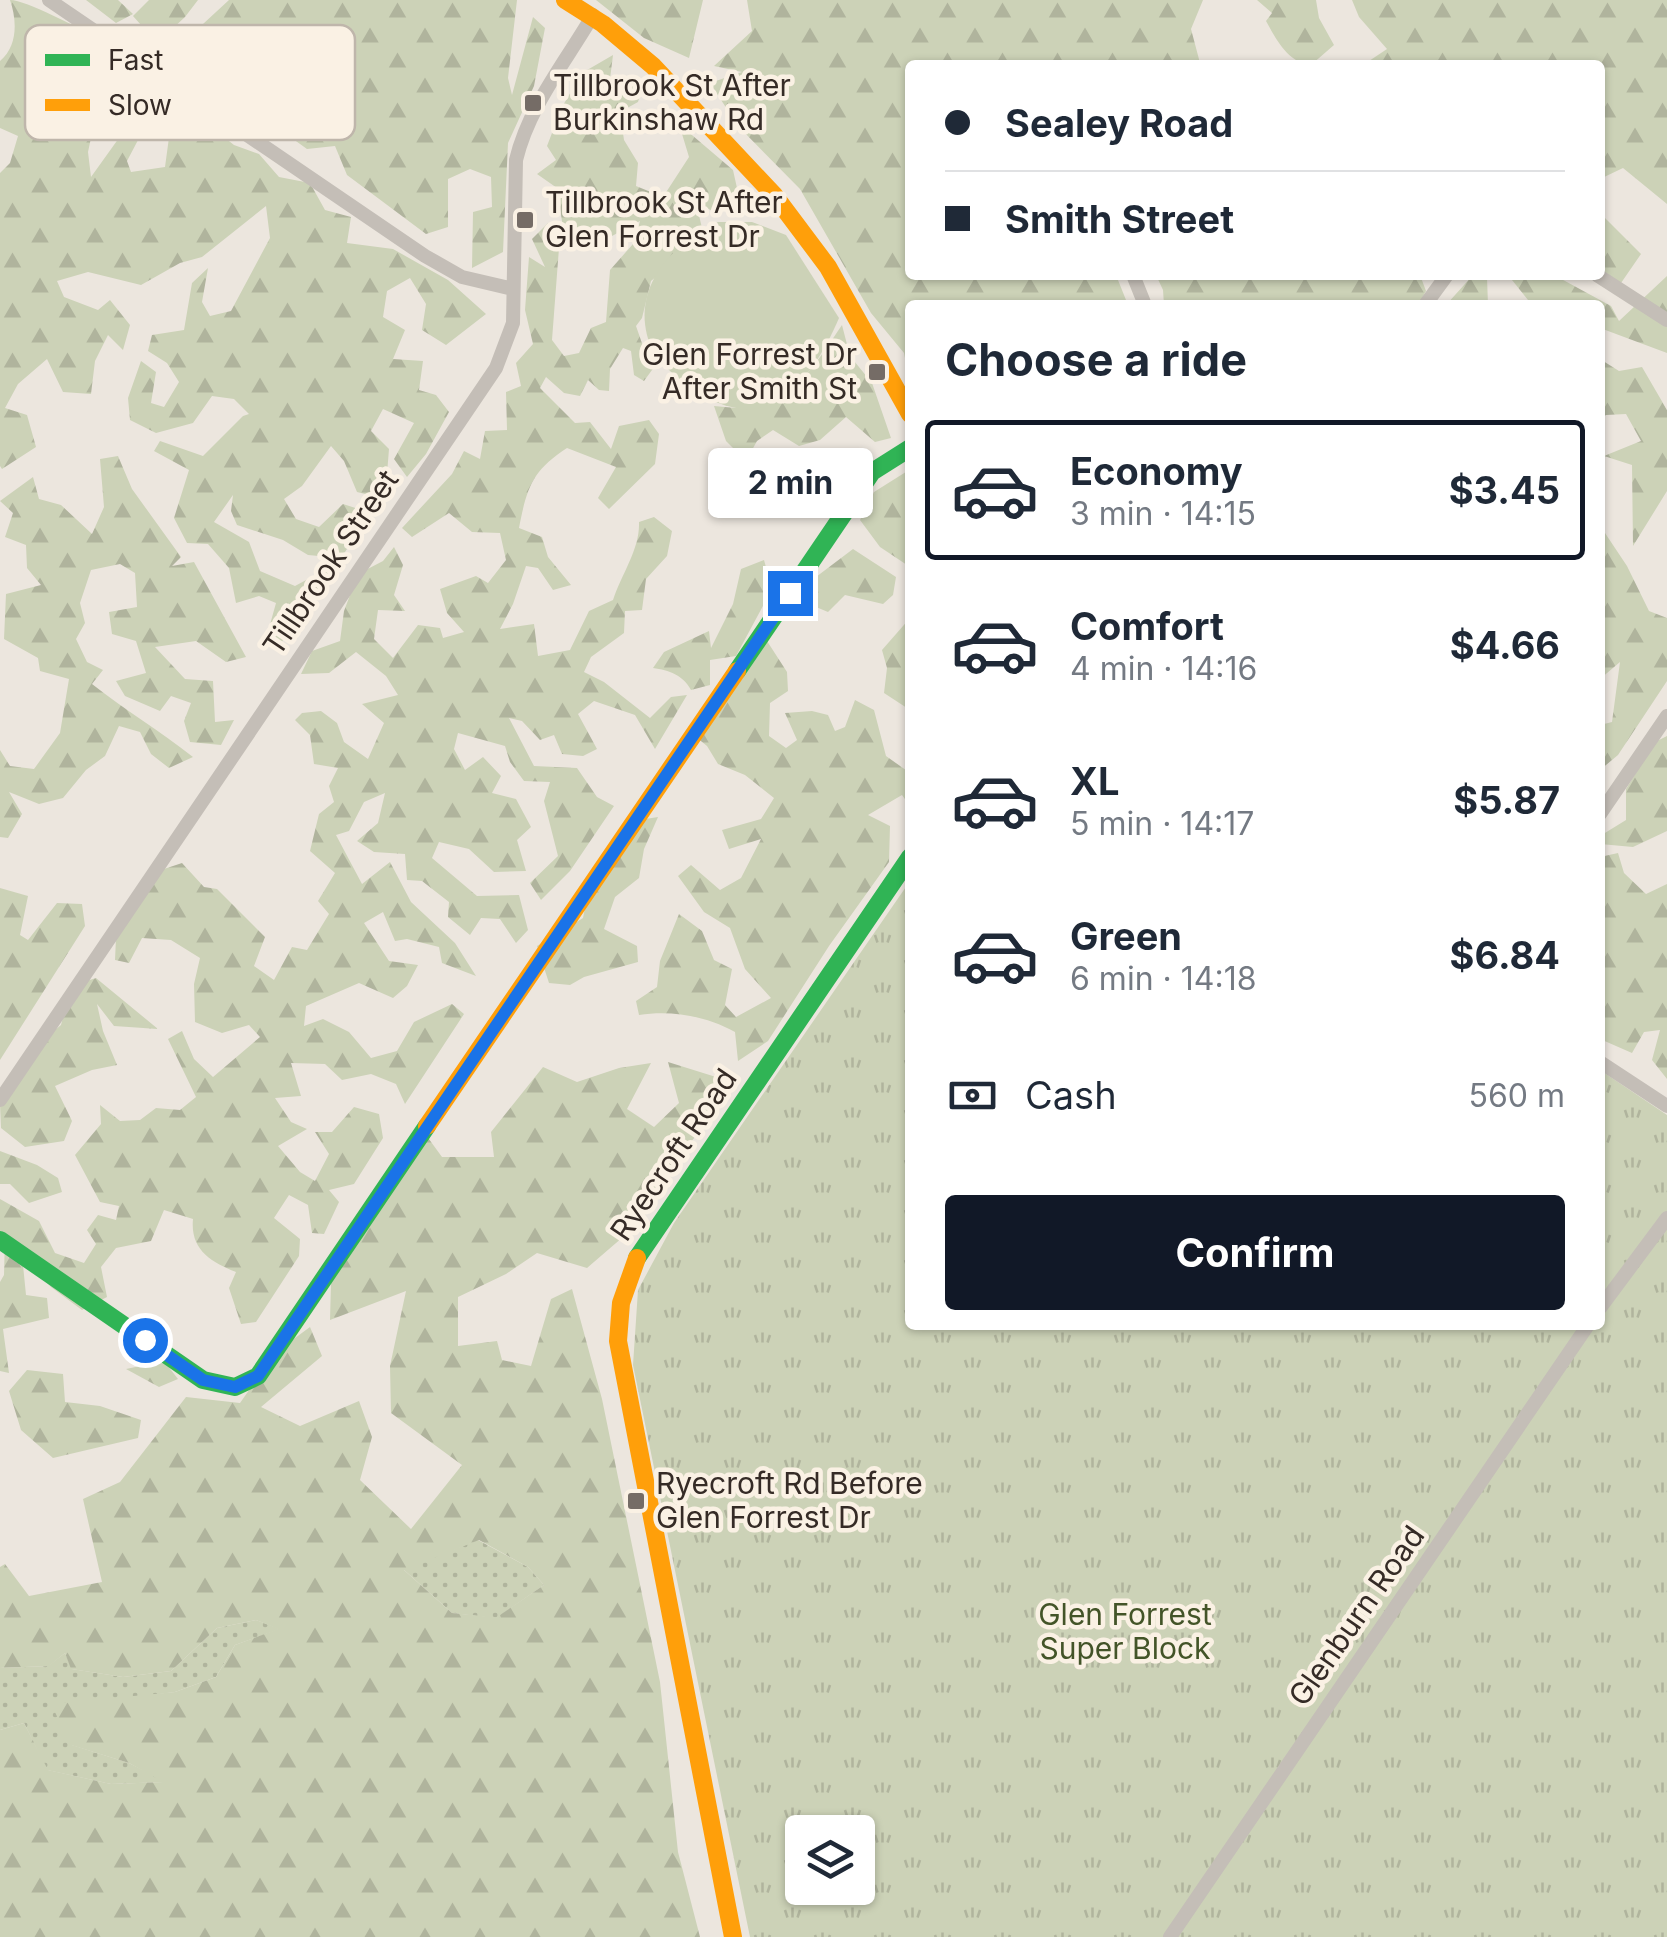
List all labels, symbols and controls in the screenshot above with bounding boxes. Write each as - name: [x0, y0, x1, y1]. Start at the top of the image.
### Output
- legend: [25, 25, 355, 140]
- text: Fast: [108, 43, 164, 77]
- place label: Tillbrook St After Burkinshaw Rd: [553, 67, 791, 137]
- text: Slow: [108, 88, 172, 122]
- marker: Tillbrook St After Burkinshaw Rd: [522, 92, 544, 114]
- text: Sealey Road: [1005, 100, 1233, 146]
- place label: Tillbrook St After Glen Forrest Dr: [545, 184, 783, 254]
- text: Smith Street: [1005, 196, 1234, 242]
- marker: Tillbrook St After Glen Forrest Dr: [514, 209, 536, 231]
- text: Choose a ride: [945, 332, 1247, 387]
- place label: Glen Forrest Dr After Smith St: [642, 336, 857, 406]
- marker: Glen Forrest Dr After Smith St: [866, 361, 888, 383]
- icon: car: [950, 445, 1040, 535]
- callout: 2 min: [708, 448, 872, 518]
- text: Economy: [1070, 448, 1243, 494]
- street label: Tillbrook Street: [255, 463, 406, 662]
- text: 2 min: [748, 463, 833, 502]
- text: $3.45: [1449, 467, 1560, 513]
- text: 3 min · 14:15: [1070, 494, 1256, 533]
- route end: [768, 571, 813, 616]
- icon: car: [950, 600, 1040, 690]
- text: Comfort: [1070, 603, 1224, 649]
- text: $4.66: [1450, 622, 1560, 668]
- text: 4 min · 14:16: [1070, 649, 1257, 688]
- icon: car: [950, 755, 1040, 845]
- text: XL: [1070, 758, 1120, 804]
- text: $5.87: [1453, 777, 1560, 823]
- text: 5 min · 14:17: [1070, 804, 1254, 843]
- icon: car: [950, 910, 1040, 1000]
- text: Green: [1070, 913, 1182, 959]
- text: $6.84: [1450, 932, 1560, 978]
- text: 6 min · 14:18: [1070, 959, 1256, 998]
- street label: Ryecroft Road: [602, 1062, 744, 1247]
- icon: cash: [945, 1068, 1000, 1123]
- text: Cash: [1025, 1072, 1117, 1118]
- text: 560 m: [1468, 1076, 1565, 1115]
- button: Confirm: [945, 1195, 1565, 1310]
- route start: [123, 1318, 168, 1363]
- place label: Ryecroft Rd Before Glen Forrest Dr: [656, 1465, 923, 1535]
- marker: Ryecroft Rd Before Glen Forrest Dr: [625, 1490, 647, 1512]
- street label: Glenburn Road: [1281, 1519, 1432, 1712]
- park label: Glen Forrest Super Block: [1038, 1596, 1212, 1666]
- map controls: [785, 1815, 875, 1905]
- button: layers: [785, 1815, 875, 1905]

